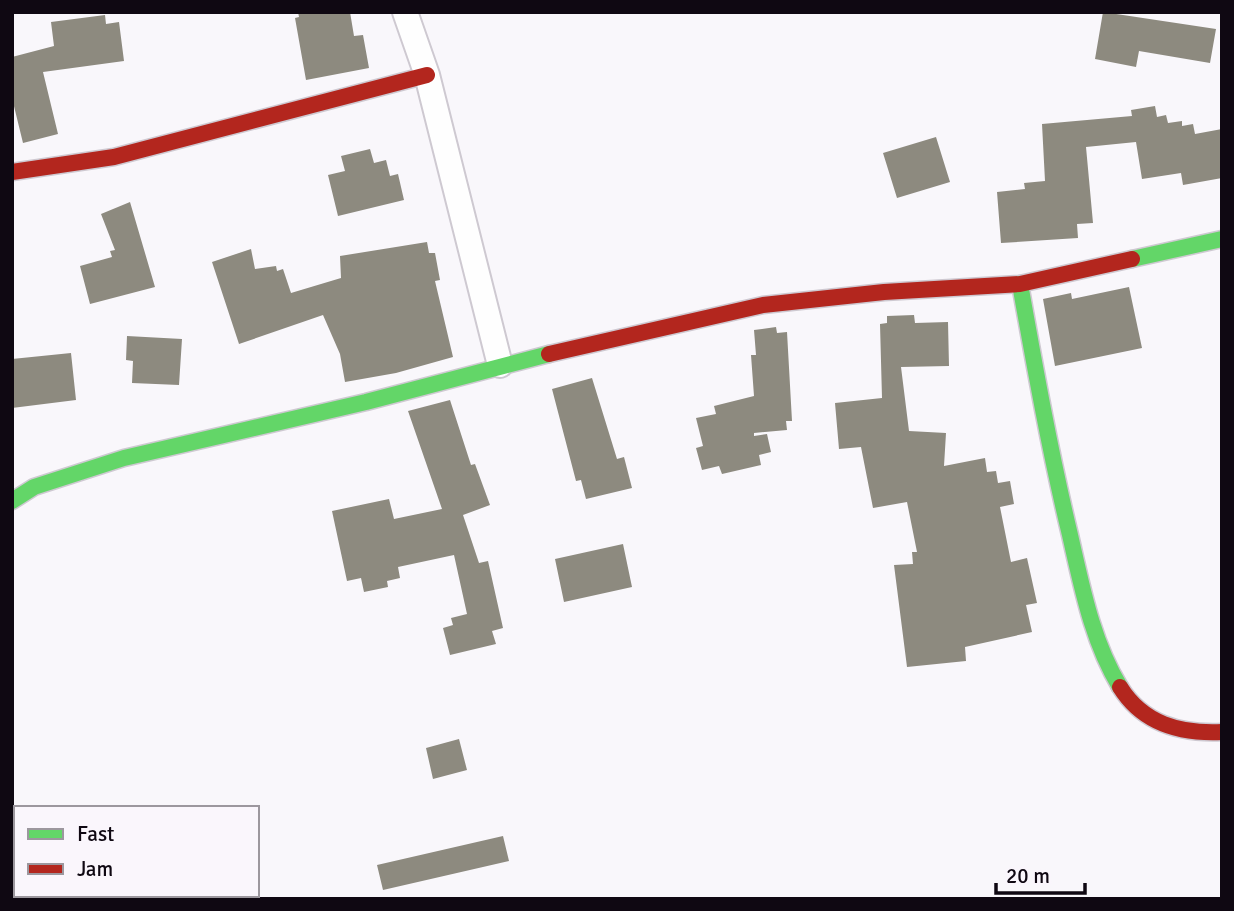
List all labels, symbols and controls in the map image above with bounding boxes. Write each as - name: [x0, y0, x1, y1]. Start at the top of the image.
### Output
- legend: [14, 806, 259, 897]
- text: Fast: [77, 821, 114, 847]
- scale bar: [996, 852, 1085, 896]
- text: Jam: [77, 856, 113, 882]
- text: 20 m: [1006, 863, 1050, 889]

